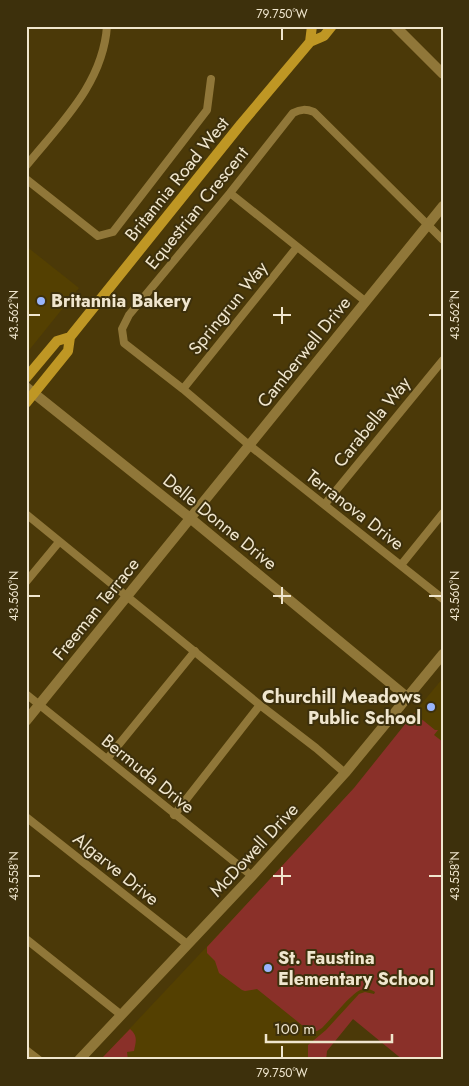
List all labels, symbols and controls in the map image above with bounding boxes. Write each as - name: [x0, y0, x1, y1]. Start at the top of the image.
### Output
- text: 79.750°W: [256, 5, 308, 23]
- street label: Britannia Road West: [119, 111, 236, 247]
- street label: Equestrian Crescent: [139, 141, 255, 275]
- street label: Springrun Way: [182, 256, 274, 360]
- place label: Britannia Bakery: [51, 288, 192, 314]
- text: 43.562°N: [5, 290, 23, 340]
- text: 43.562°N: [446, 290, 464, 340]
- street label: Camberwell Drive: [251, 291, 357, 413]
- marker: Britannia Bakery: [35, 295, 47, 307]
- street label: Carabella Way: [327, 371, 417, 473]
- street label: Terranova Drive: [301, 463, 409, 557]
- street label: Delle Donne Drive: [157, 468, 283, 576]
- street label: Freeman Terrace: [46, 552, 146, 666]
- text: 43.560°N: [5, 571, 23, 621]
- text: 43.560°N: [446, 571, 464, 621]
- place label: Churchill Meadows Public School: [262, 684, 421, 731]
- marker: Churchill Meadows Public School: [425, 701, 437, 713]
- street label: Bermuda Drive: [96, 728, 200, 820]
- street label: McDowell Drive: [204, 797, 304, 903]
- street label: Algarve Drive: [67, 826, 165, 912]
- text: 43.558°N: [5, 851, 23, 901]
- text: 43.558°N: [446, 851, 464, 901]
- place label: St. Faustina Elementary School: [278, 945, 434, 992]
- marker: St. Faustina Elementary School: [262, 962, 274, 974]
- scale bar: [266, 1011, 393, 1043]
- text: 100 m: [274, 1018, 315, 1040]
- text: 79.750°W: [256, 1064, 308, 1082]

